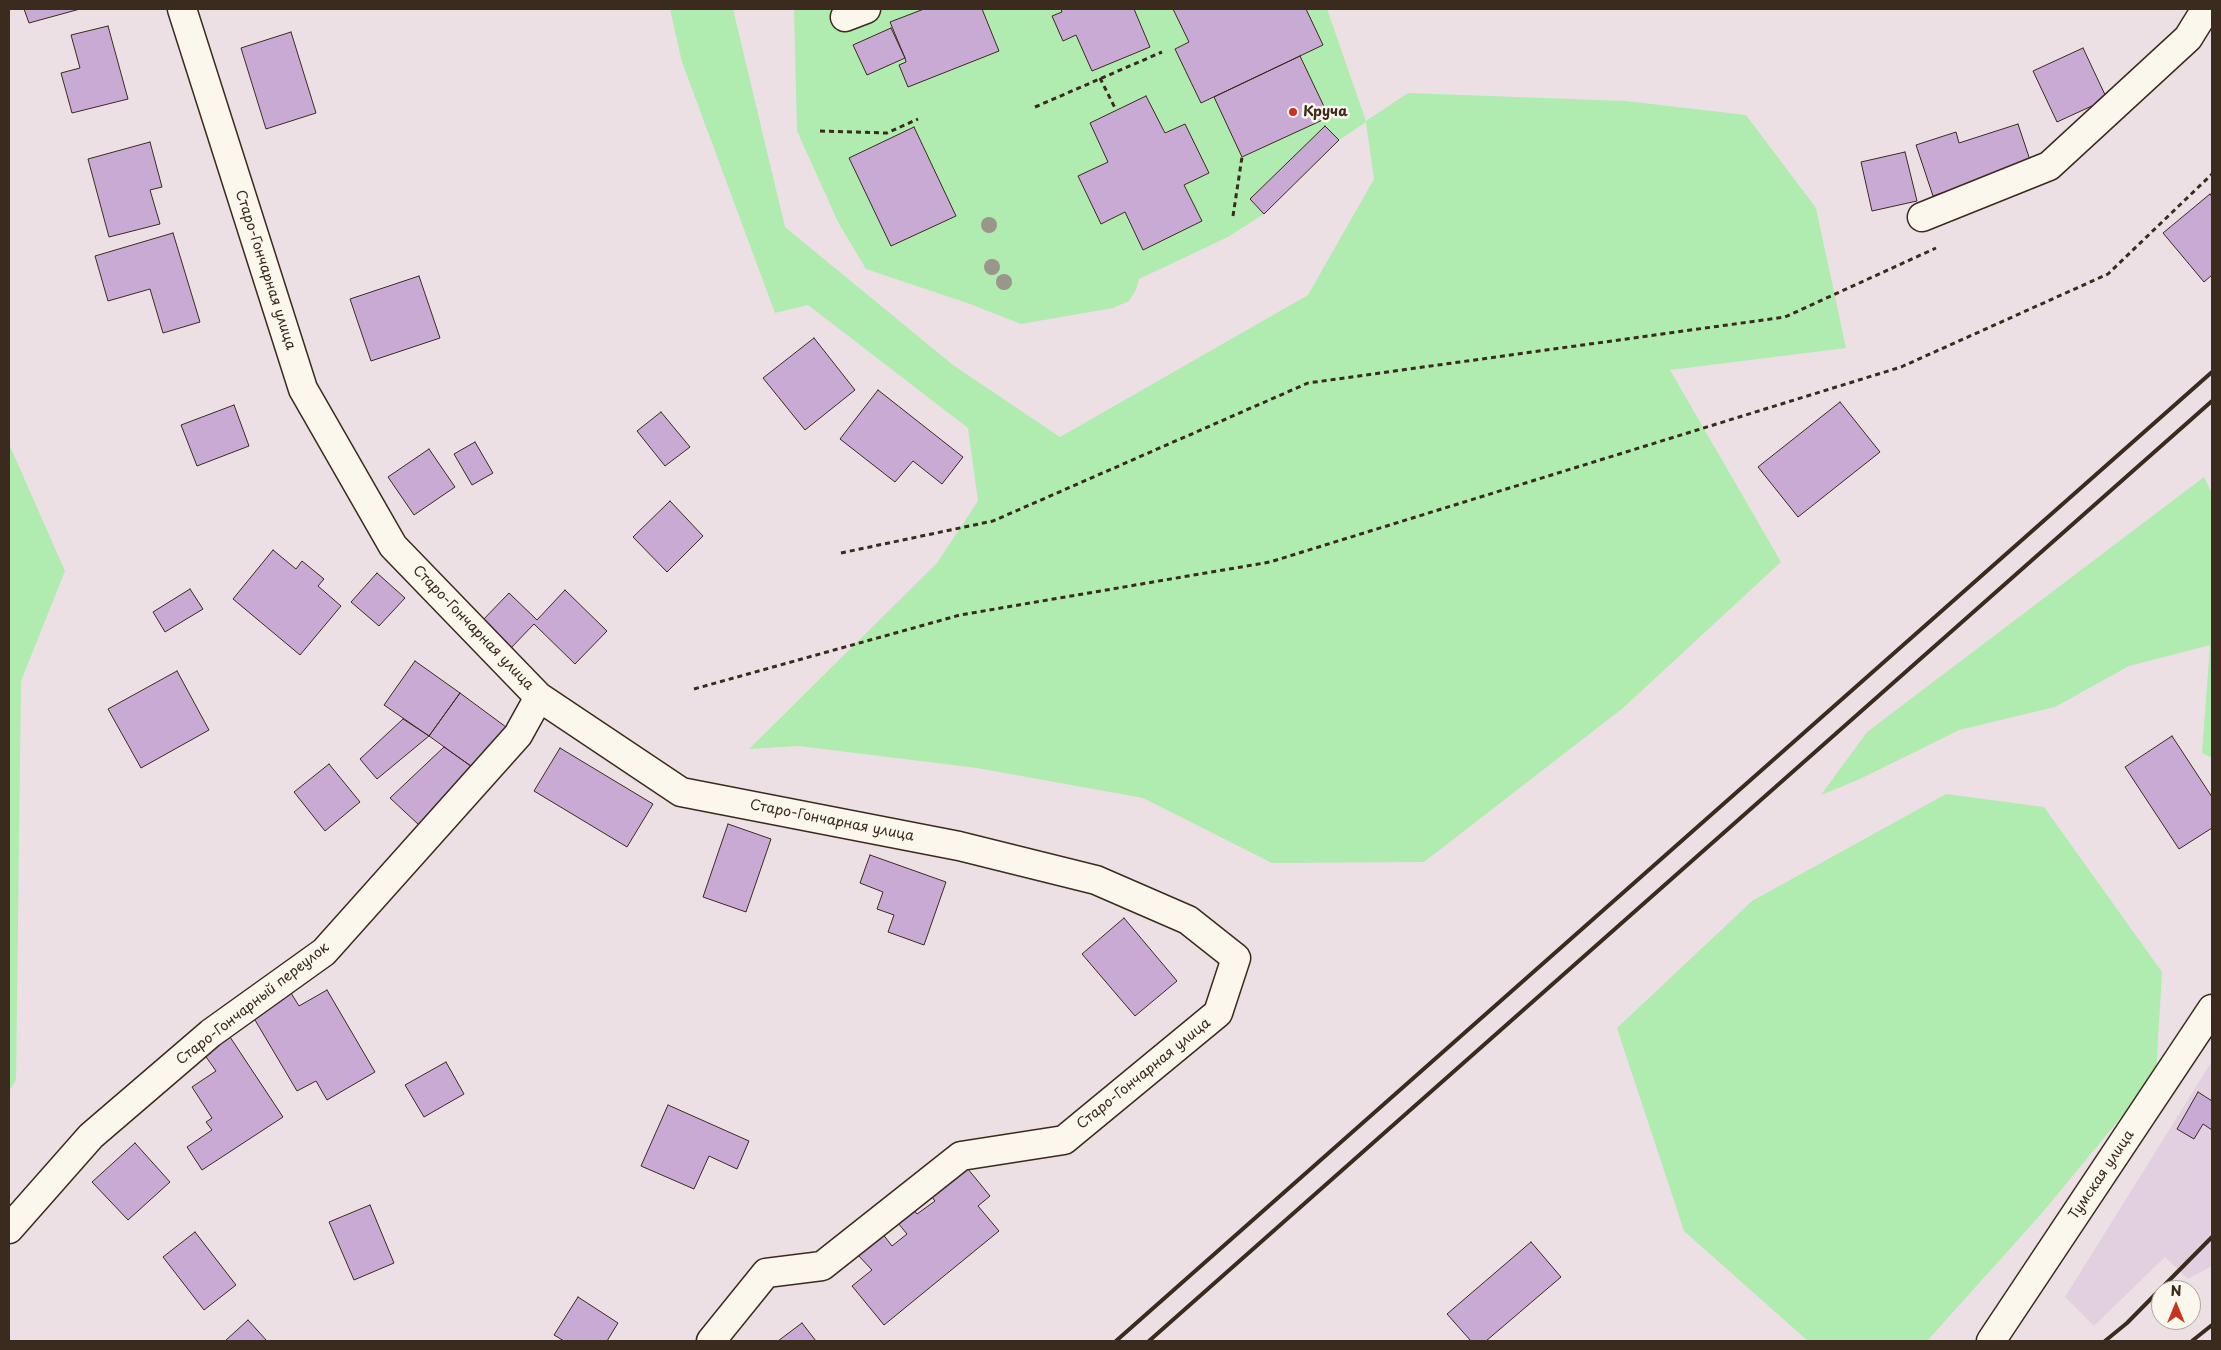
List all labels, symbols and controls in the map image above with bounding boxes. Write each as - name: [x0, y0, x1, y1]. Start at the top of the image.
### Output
- place label: Круча: [1303, 104, 1348, 120]
- marker: Круча: [1287, 106, 1299, 118]
- street label: Старо-Гончарная улица: [231, 188, 299, 352]
- street label: Старо-Гончарная улица: [409, 562, 537, 694]
- street label: Старо-Гончарная улица: [748, 797, 916, 845]
- street label: Старо-Гончарный переулок: [173, 939, 333, 1069]
- street label: Старо-Гончарная улица: [1074, 1015, 1214, 1133]
- street label: Тумская улица: [2066, 1127, 2138, 1223]
- north arrow: [2151, 1280, 2201, 1330]
- text: N: [2170, 1280, 2182, 1301]

